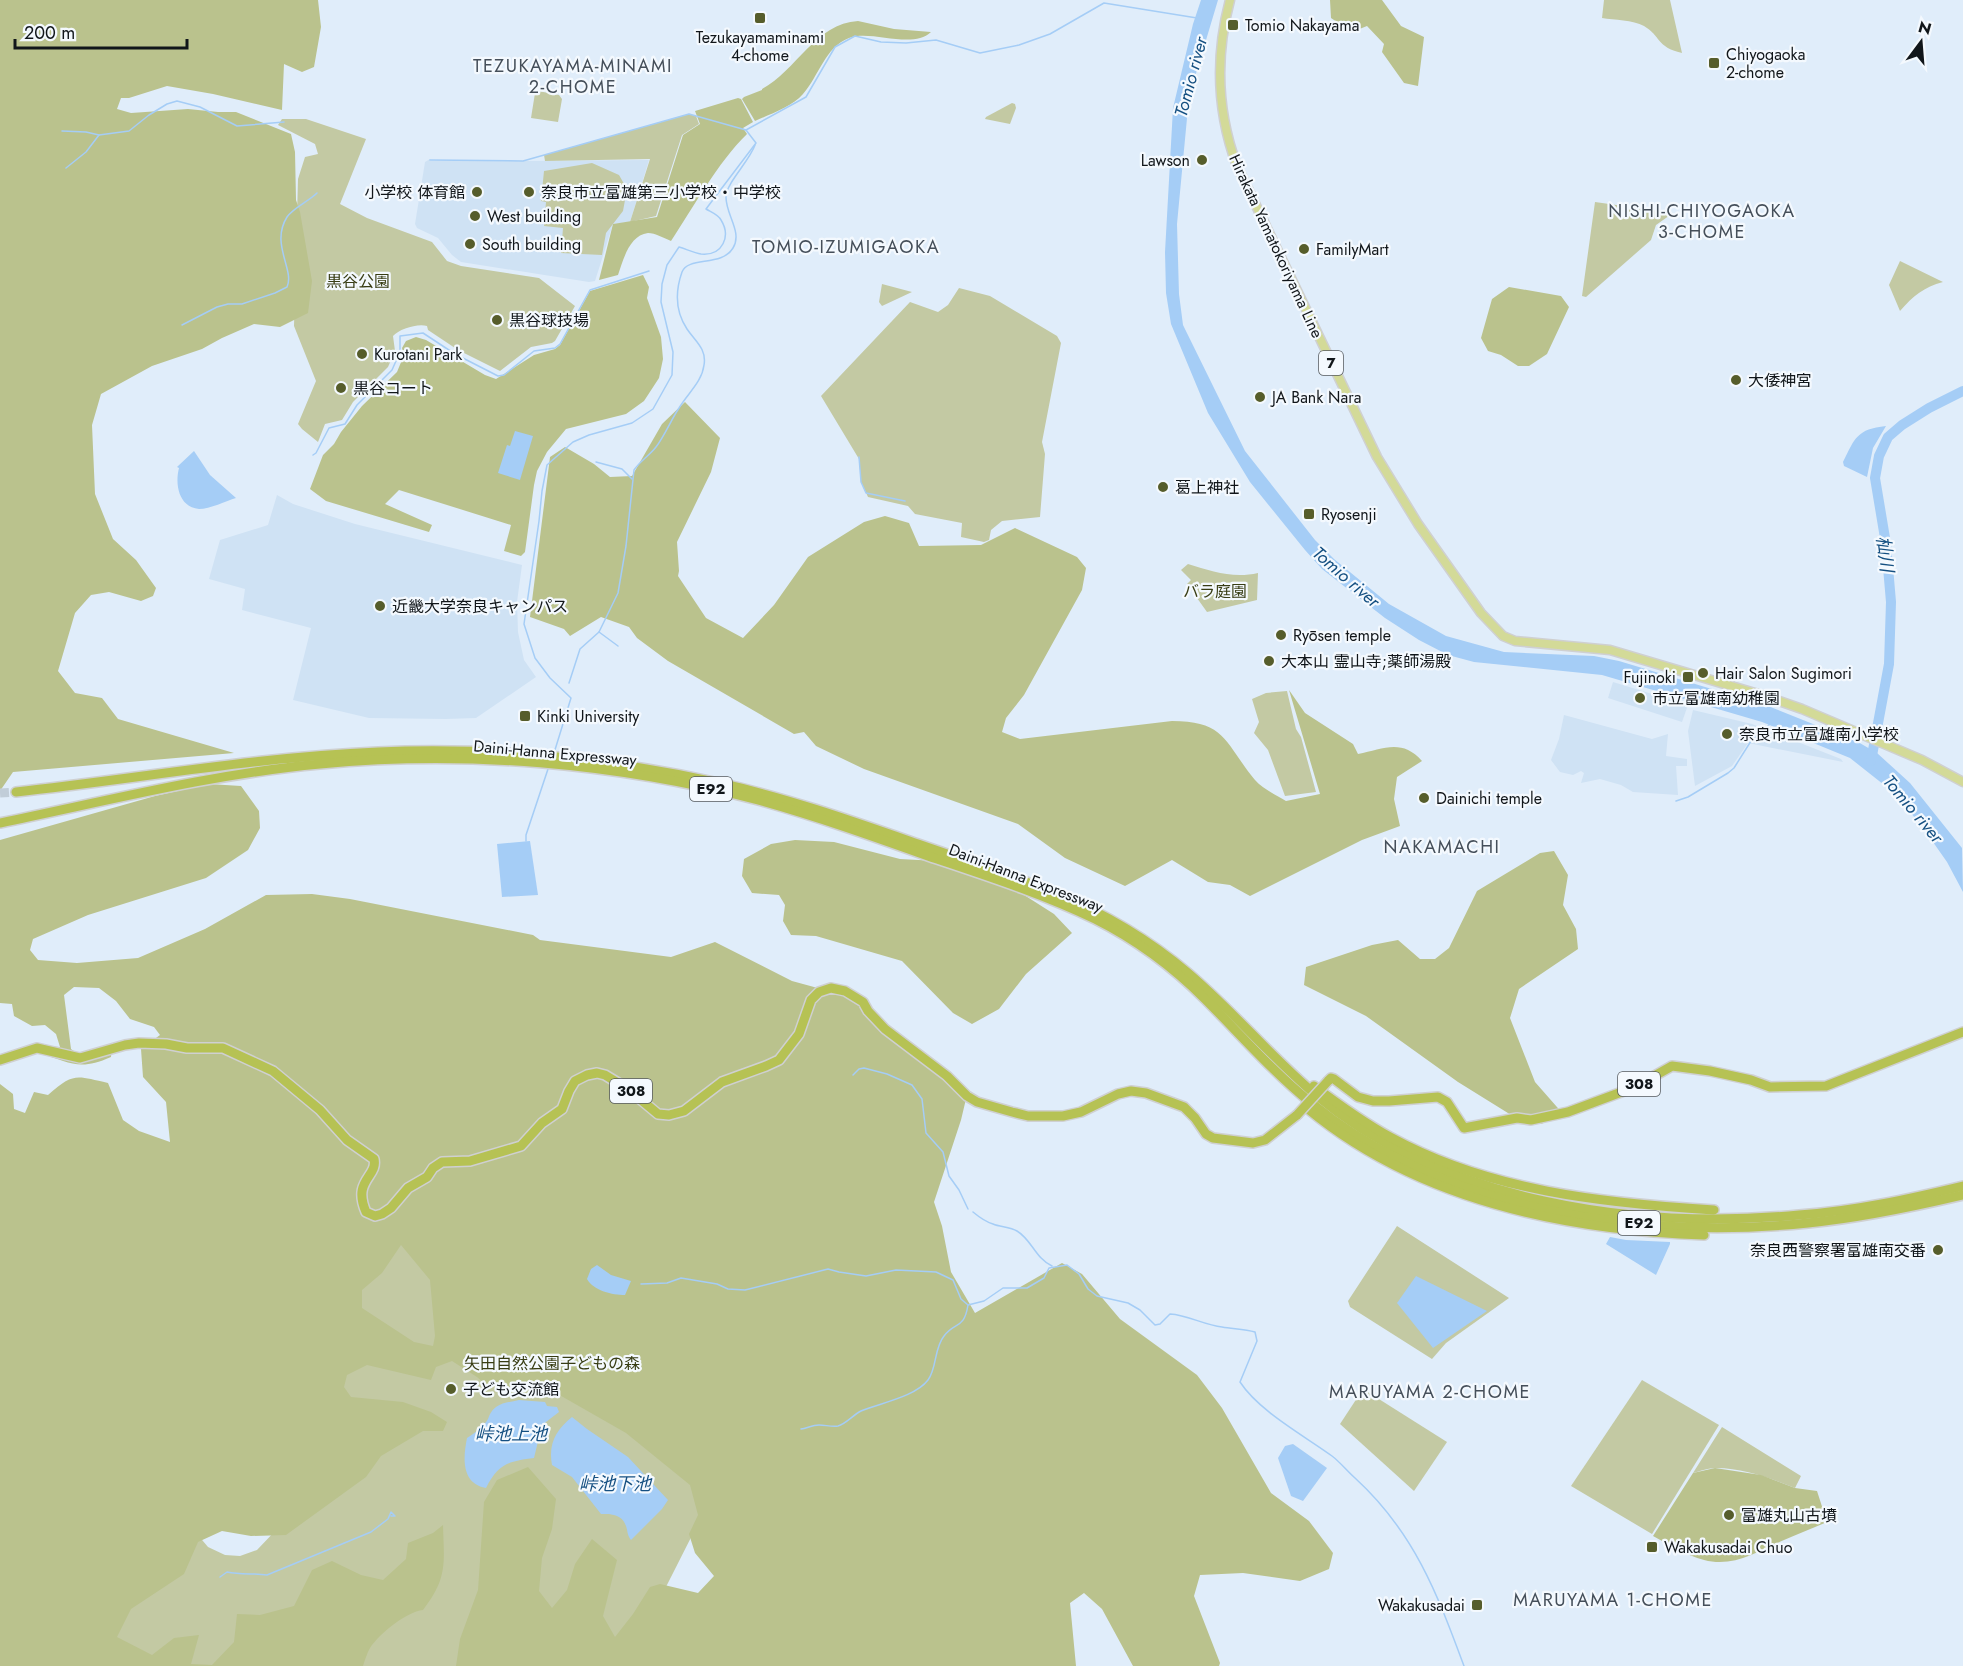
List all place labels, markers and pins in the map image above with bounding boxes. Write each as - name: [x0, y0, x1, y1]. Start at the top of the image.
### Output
- marker: Tezukayamaminami 4-chome: [753, 11, 767, 25]
- place label: Tomio Nakayama: [1245, 14, 1359, 37]
- marker: Tomio Nakayama: [1226, 18, 1240, 32]
- place label: Tezukayamaminami 4-chome: [696, 26, 824, 67]
- place label: Chiyogaoka 2-chome: [1726, 43, 1805, 84]
- marker: Chiyogaoka 2-chome: [1707, 56, 1721, 70]
- place label: Lawson: [1141, 149, 1190, 172]
- marker: Lawson: [1195, 153, 1209, 167]
- place label: 小学校 体育館: [364, 181, 465, 204]
- place label: 奈良市立富雄第三小学校・中学校: [541, 181, 781, 204]
- marker: 小学校 体育館: [470, 185, 484, 199]
- marker: 奈良市立富雄第三小学校・中学校: [522, 185, 536, 199]
- place label: West building: [487, 205, 581, 228]
- marker: West building: [468, 209, 482, 223]
- place label: South building: [482, 233, 581, 256]
- marker: South building: [463, 237, 477, 251]
- place label: FamilyMart: [1316, 238, 1389, 261]
- marker: FamilyMart: [1297, 242, 1311, 256]
- place label: 黒谷球技場: [509, 309, 589, 332]
- marker: 黒谷球技場: [490, 313, 504, 327]
- place label: Kurotani Park: [374, 343, 463, 366]
- marker: Kurotani Park: [355, 347, 369, 361]
- place label: 大倭神宮: [1748, 369, 1812, 392]
- marker: 大倭神宮: [1729, 373, 1743, 387]
- place label: 黒谷コート: [353, 377, 433, 400]
- marker: 黒谷コート: [334, 381, 348, 395]
- place label: JA Bank Nara: [1270, 386, 1361, 409]
- marker: JA Bank Nara: [1253, 390, 1267, 404]
- place label: 葛上神社: [1175, 476, 1239, 499]
- marker: 葛上神社: [1156, 480, 1170, 494]
- place label: Ryosenji: [1321, 503, 1377, 526]
- marker: Ryosenji: [1302, 507, 1316, 521]
- place label: 近畿大学奈良キャンパス: [392, 595, 568, 618]
- marker: 近畿大学奈良キャンパス: [373, 599, 387, 613]
- place label: Ryōsen temple: [1293, 624, 1391, 647]
- marker: Ryōsen temple: [1274, 628, 1288, 642]
- place label: 大本山 霊山寺;薬師湯殿: [1281, 650, 1451, 673]
- marker: 大本山 霊山寺;薬師湯殿: [1262, 654, 1276, 668]
- place label: Hair Salon Sugimori: [1715, 662, 1852, 685]
- place label: Fujinoki: [1623, 666, 1676, 689]
- marker: Hair Salon Sugimori: [1696, 666, 1710, 680]
- marker: Fujinoki: [1681, 670, 1695, 684]
- place label: 市立富雄南幼稚園: [1652, 687, 1780, 710]
- marker: 市立富雄南幼稚園: [1633, 691, 1647, 705]
- place label: Kinki University: [537, 705, 640, 728]
- marker: Kinki University: [518, 709, 532, 723]
- place label: 奈良市立富雄南小学校: [1739, 723, 1899, 746]
- marker: 奈良市立富雄南小学校: [1720, 727, 1734, 741]
- place label: Dainichi temple: [1436, 787, 1542, 810]
- marker: Dainichi temple: [1417, 791, 1431, 805]
- place label: 奈良西警察署富雄南交番: [1750, 1239, 1926, 1262]
- marker: 奈良西警察署富雄南交番: [1931, 1243, 1945, 1257]
- place label: 子ども交流館: [463, 1378, 559, 1401]
- marker: 子ども交流館: [444, 1382, 458, 1396]
- place label: 富雄丸山古墳: [1741, 1504, 1837, 1527]
- marker: 富雄丸山古墳: [1722, 1508, 1736, 1522]
- place label: Wakakusadai Chuo: [1664, 1536, 1793, 1559]
- marker: Wakakusadai Chuo: [1645, 1540, 1659, 1554]
- place label: Wakakusadai: [1378, 1594, 1465, 1617]
- marker: Wakakusadai: [1470, 1598, 1484, 1612]

